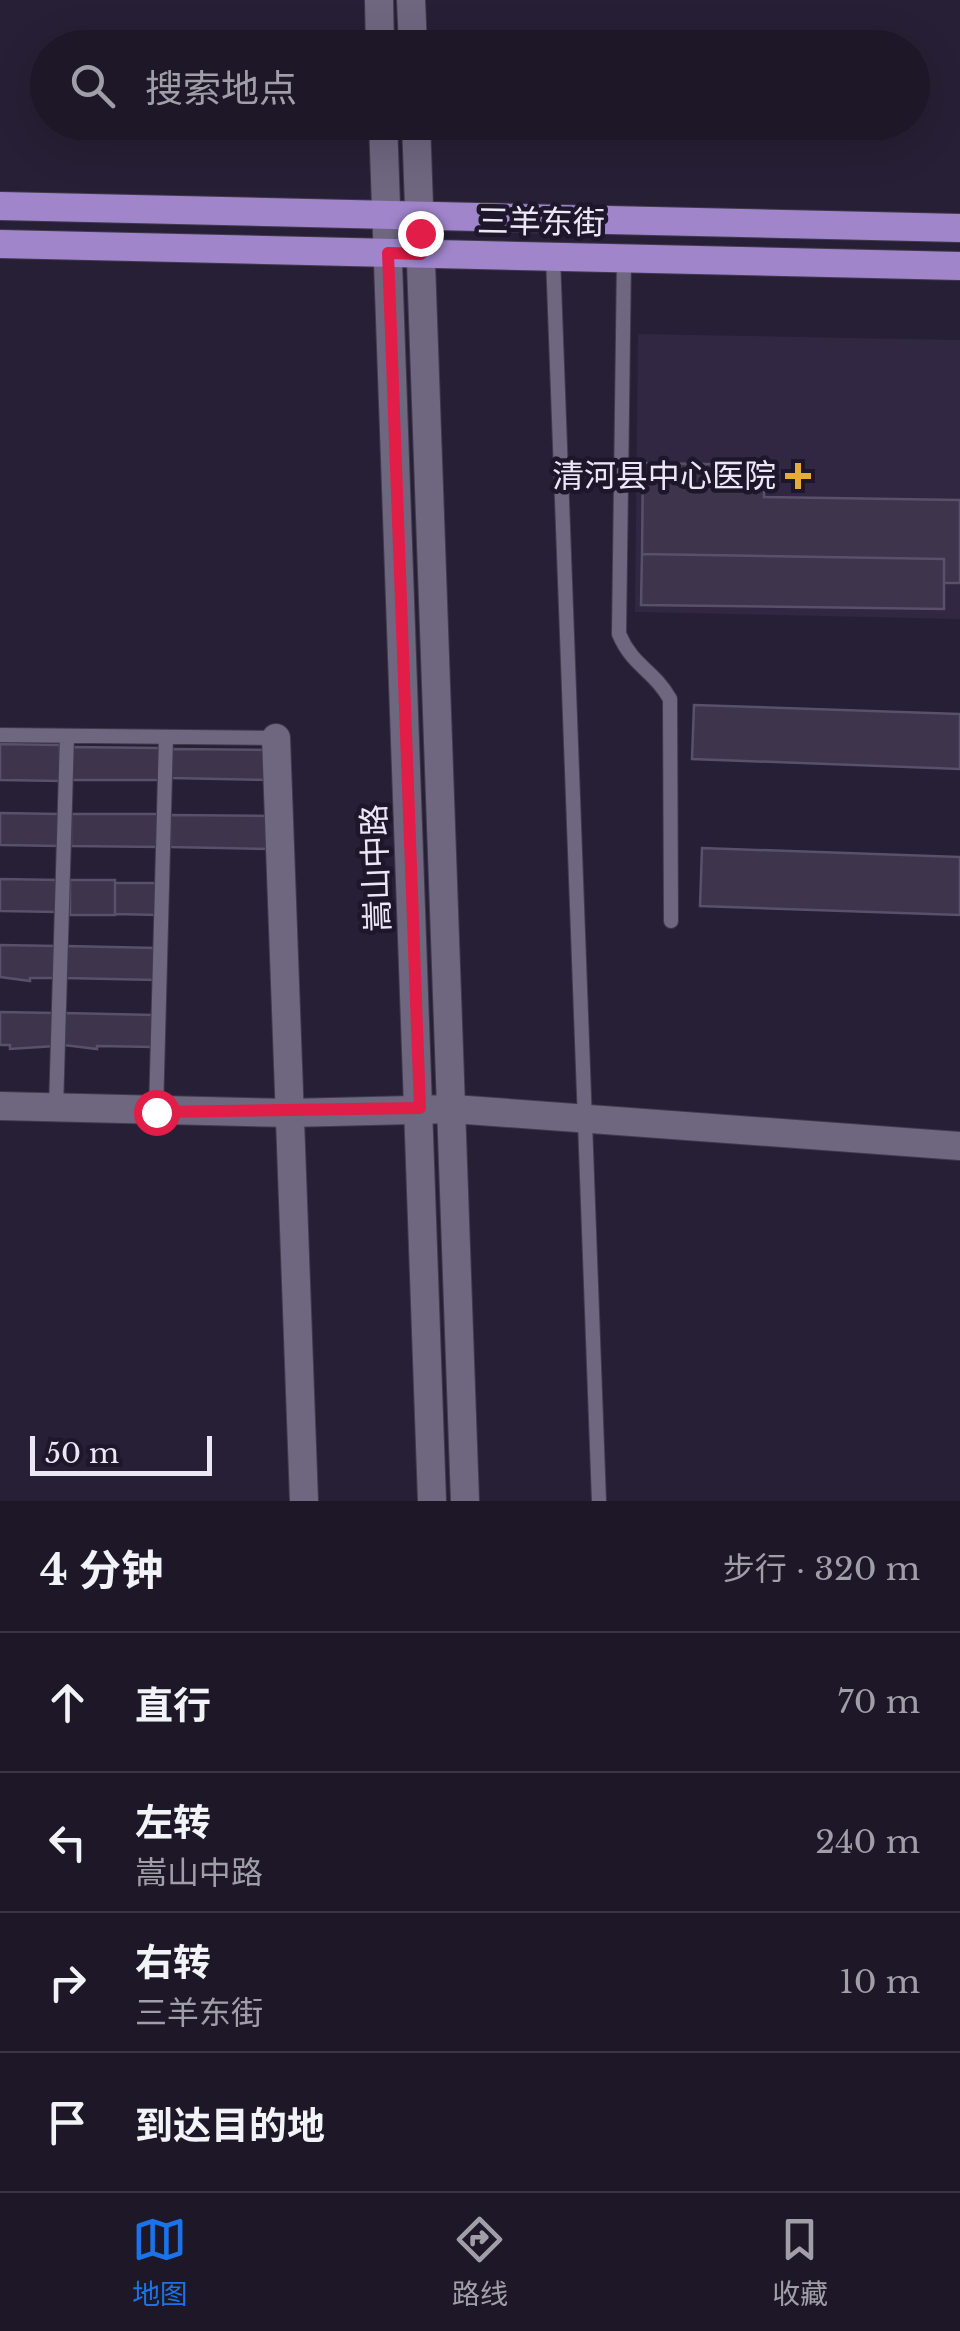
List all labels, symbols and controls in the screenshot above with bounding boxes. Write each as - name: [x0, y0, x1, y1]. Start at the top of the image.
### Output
- search box: [30, 30, 930, 140]
- icon: search: [65, 58, 120, 113]
- text: 搜索地点: [145, 65, 297, 112]
- street label: 三羊东街: [477, 201, 605, 243]
- route end: [398, 211, 444, 257]
- place label: 清河县中心医院: [552, 456, 776, 496]
- marker: 清河县中心医院: [785, 463, 811, 489]
- street label: 嵩山中路: [354, 803, 398, 933]
- route start: [134, 1090, 180, 1136]
- scale bar: [30, 1431, 212, 1476]
- text: 50 m: [45, 1436, 119, 1471]
- text: 4 分钟: [40, 1544, 163, 1596]
- text: 步行 · 320 m: [723, 1549, 920, 1589]
- icon: ahead: [40, 1675, 95, 1730]
- text: 直行: [135, 1682, 211, 1729]
- text: 70 m: [838, 1682, 920, 1722]
- text: 左转: [135, 1799, 211, 1846]
- icon: left: [40, 1815, 95, 1870]
- text: 240 m: [815, 1822, 920, 1862]
- text: 嵩山中路: [135, 1853, 263, 1893]
- text: 右转: [135, 1939, 211, 1986]
- icon: right: [40, 1955, 95, 2010]
- text: 10 m: [839, 1962, 920, 2002]
- text: 三羊东街: [135, 1993, 263, 2033]
- icon: arrive: [40, 2095, 95, 2150]
- text: 到达目的地: [135, 2102, 325, 2149]
- tab: 地图: [132, 2212, 188, 2312]
- tab: 路线: [452, 2212, 508, 2312]
- tab: 收藏: [772, 2212, 828, 2312]

